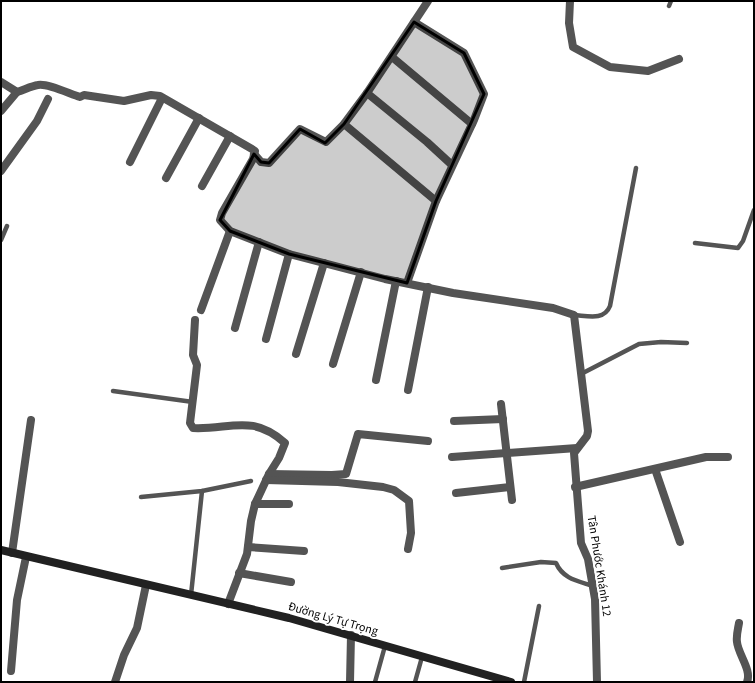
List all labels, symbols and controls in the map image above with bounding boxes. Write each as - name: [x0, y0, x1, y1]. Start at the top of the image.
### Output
- street label: Tân Phước Khánh 12: [583, 514, 615, 618]
- street label: Đường Lý Tự Trọng: [286, 598, 380, 640]

